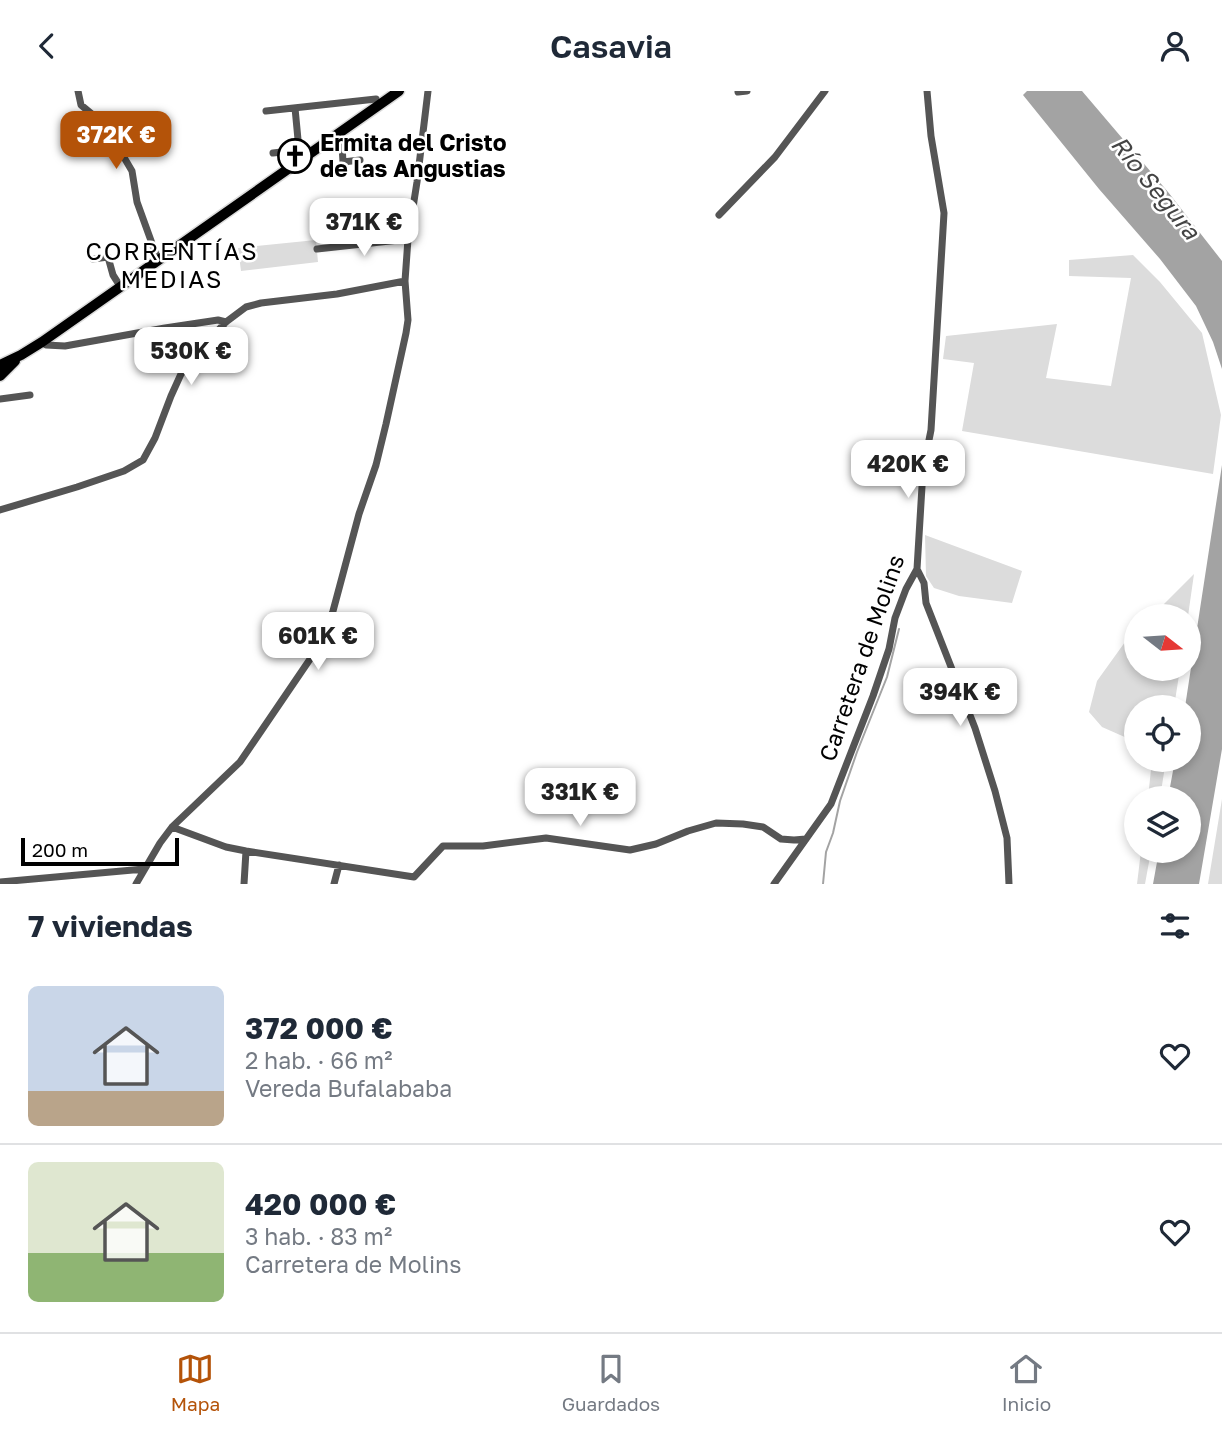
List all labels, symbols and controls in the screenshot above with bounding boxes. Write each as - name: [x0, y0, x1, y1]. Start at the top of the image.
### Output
- icon: back: [28, 27, 66, 65]
- text: Casavia: [550, 27, 672, 65]
- icon: person: [1156, 27, 1194, 65]
- pin: 372K €: [59, 111, 173, 171]
- text: 372K €: [76, 120, 156, 148]
- place label: Ermita del Cristo de las Angustias: [320, 128, 507, 182]
- water label: Río Segura: [1105, 130, 1207, 246]
- church icon: Ermita del Cristo de las Angustias: [276, 137, 314, 175]
- pin: 371K €: [307, 199, 421, 258]
- text: 371K €: [325, 207, 403, 235]
- district label: CORRENTÍAS MEDIAS: [85, 236, 259, 293]
- pin: 530K €: [134, 327, 248, 387]
- text: 530K €: [150, 336, 232, 364]
- pin: 420K €: [851, 441, 965, 500]
- text: 420K €: [867, 449, 949, 477]
- street label: Carretera de Molins: [813, 551, 910, 765]
- north arrow: [1124, 604, 1200, 681]
- map controls: [1124, 604, 1201, 863]
- pin: 601K €: [261, 613, 375, 672]
- text: 601K €: [278, 621, 358, 649]
- pin: 394K €: [903, 669, 1017, 728]
- text: 394K €: [919, 677, 1001, 705]
- button: locate: [1124, 695, 1201, 772]
- pin: 331K €: [523, 769, 637, 828]
- text: 331K €: [541, 777, 619, 805]
- button: layers: [1124, 786, 1201, 863]
- scale bar: [21, 835, 178, 867]
- text: 200 m: [32, 838, 88, 861]
- icon: filters: [1156, 907, 1194, 945]
- text: 7 viviendas: [28, 908, 193, 944]
- text: 372 000 €: [245, 1010, 393, 1046]
- icon: home: [84, 1014, 168, 1098]
- icon: heart: [1156, 1037, 1194, 1075]
- text: 2 hab. · 66 m²: [245, 1046, 392, 1074]
- text: Vereda Bufalababa: [245, 1074, 452, 1102]
- text: 420 000 €: [245, 1186, 396, 1222]
- icon: home: [84, 1190, 168, 1274]
- icon: heart: [1156, 1213, 1194, 1251]
- text: 3 hab. · 83 m²: [245, 1222, 392, 1250]
- text: Carretera de Molins: [245, 1250, 461, 1278]
- tab: Mapa: [171, 1350, 220, 1415]
- tab: Guardados: [562, 1350, 660, 1415]
- tab: Inicio: [1002, 1350, 1051, 1415]

